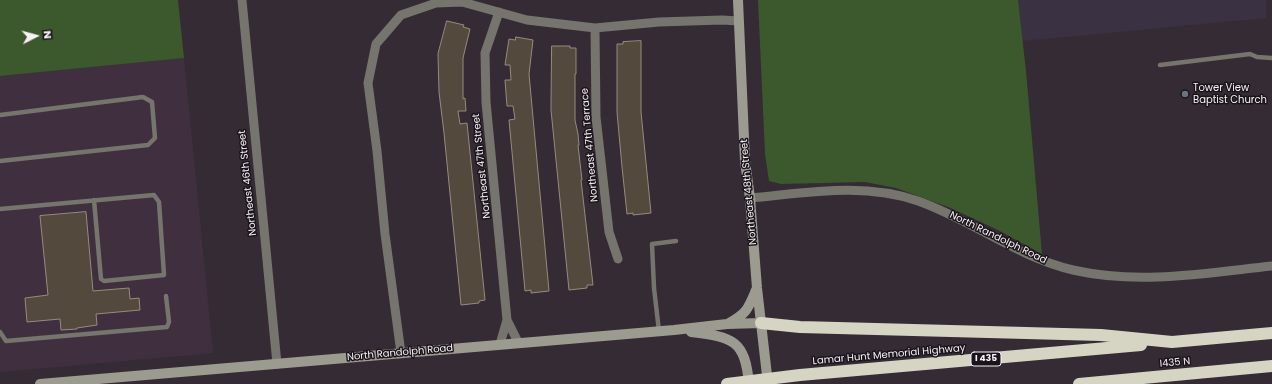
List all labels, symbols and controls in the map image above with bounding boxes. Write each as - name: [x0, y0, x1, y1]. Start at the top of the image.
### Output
- north arrow: [16, 16, 56, 56]
- text: N: [40, 30, 56, 40]
- place label: Tower View Baptist Church: [1193, 82, 1267, 106]
- street label: Northeast 47th Terrace: [579, 88, 601, 202]
- marker: Tower View Baptist Church: [1180, 89, 1190, 99]
- street label: Northeast 47th Street: [471, 113, 493, 219]
- street label: Northeast 46th Street: [236, 130, 260, 236]
- street label: Northeast 48th Street: [738, 139, 760, 245]
- street label: North Randolph Road: [947, 209, 1049, 267]
- street label: North Randolph Road: [346, 342, 454, 364]
- street label: Lamar Hunt Memorial Highway: [812, 342, 966, 368]
- road number: I 435: [971, 352, 1001, 366]
- street label: I435 N: [1159, 356, 1191, 370]

